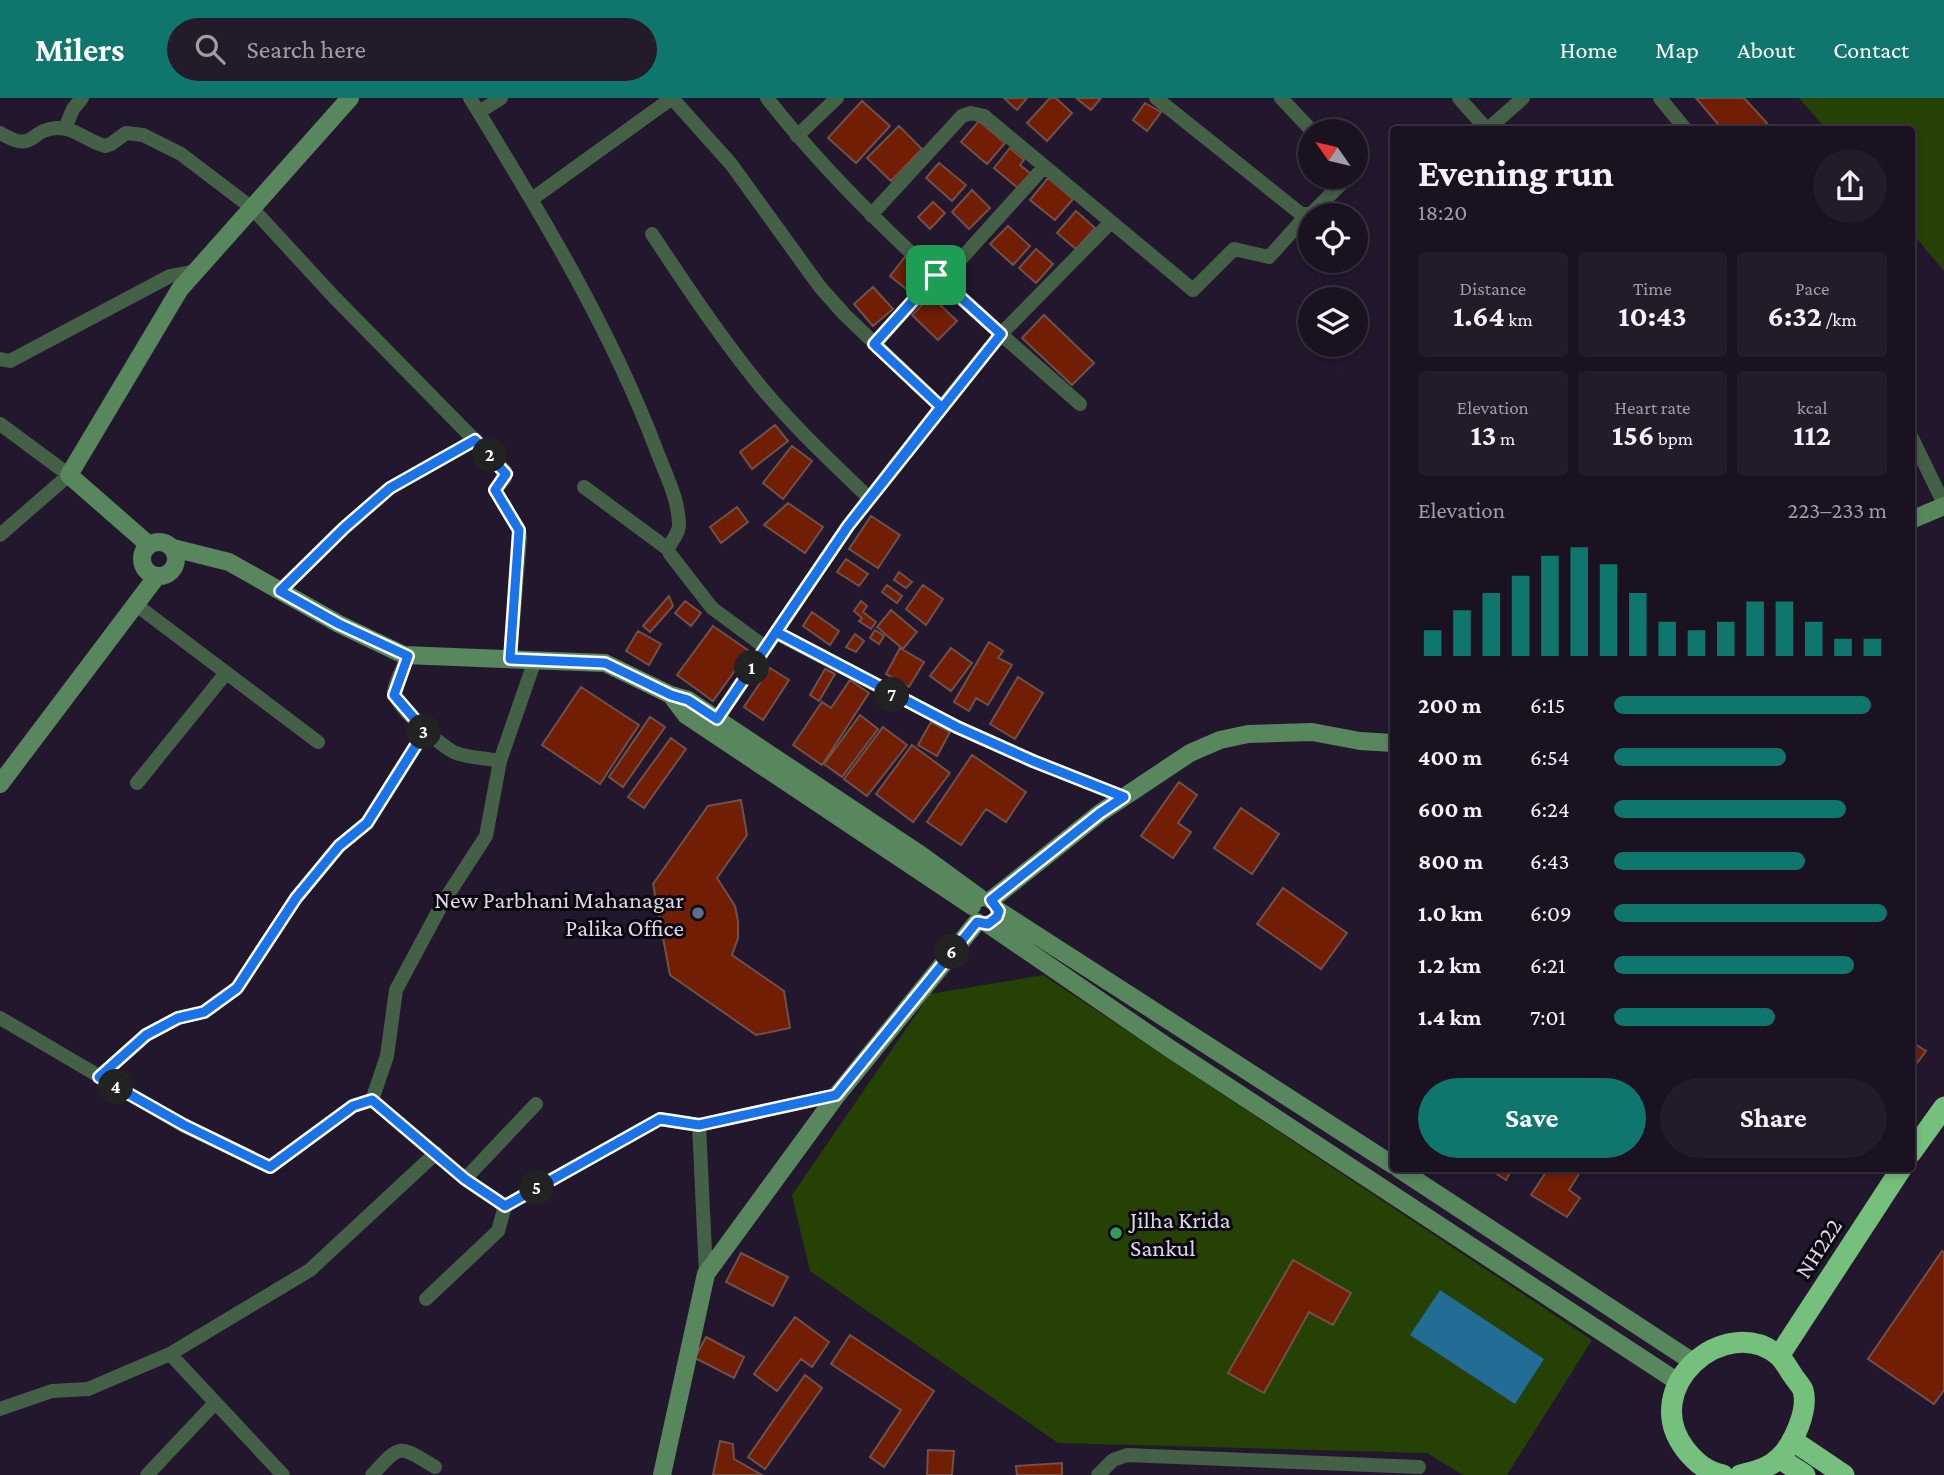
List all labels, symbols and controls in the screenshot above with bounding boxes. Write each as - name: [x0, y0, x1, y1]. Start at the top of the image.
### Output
- search box: [167, 18, 657, 81]
- icon: search: [191, 30, 229, 68]
- text: Milers: [35, 31, 125, 68]
- text: Search here: [247, 35, 366, 64]
- text: Home: [1560, 36, 1617, 63]
- text: Map: [1655, 36, 1699, 63]
- text: About: [1737, 36, 1795, 63]
- text: Contact: [1833, 36, 1909, 63]
- north arrow: [1298, 119, 1368, 189]
- map controls: [1298, 119, 1368, 357]
- button: share: [1813, 149, 1887, 223]
- text: Evening run: [1418, 152, 1614, 194]
- text: 18:20: [1418, 199, 1467, 225]
- button: locate: [1298, 203, 1368, 273]
- pin: [906, 245, 966, 305]
- icon: arrive: [917, 256, 955, 294]
- text: Distance: [1460, 278, 1526, 299]
- text: Time: [1633, 278, 1672, 299]
- text: Pace: [1795, 278, 1829, 299]
- button: layers: [1298, 287, 1368, 357]
- text: 1.64: [1453, 299, 1505, 332]
- text: 10:43: [1618, 299, 1687, 332]
- text: 6:32: [1768, 299, 1822, 332]
- text: km: [1505, 309, 1533, 330]
- text: /km: [1822, 309, 1857, 330]
- text: Elevation: [1457, 397, 1529, 418]
- text: Heart rate: [1615, 397, 1690, 418]
- text: kcal: [1797, 397, 1827, 418]
- text: 13: [1470, 418, 1496, 451]
- text: 156: [1612, 418, 1654, 451]
- text: 112: [1793, 418, 1831, 451]
- text: m: [1496, 428, 1515, 449]
- text: bpm: [1654, 428, 1693, 449]
- pin: 2: [472, 438, 508, 472]
- text: 2: [485, 444, 494, 465]
- text: Elevation: [1418, 497, 1505, 523]
- text: 223–233 m: [1788, 497, 1887, 523]
- pin: 1: [734, 650, 770, 686]
- text: 1: [748, 657, 755, 678]
- pin: 7: [874, 678, 910, 712]
- text: 7: [887, 684, 896, 705]
- text: 200 m: [1418, 692, 1482, 718]
- text: 6:15: [1530, 692, 1565, 718]
- pin: 3: [406, 714, 442, 750]
- text: 3: [419, 721, 428, 742]
- text: 400 m: [1418, 744, 1482, 770]
- text: 6:54: [1530, 744, 1570, 770]
- text: 600 m: [1418, 796, 1482, 822]
- text: 6:24: [1530, 796, 1570, 822]
- text: 800 m: [1418, 848, 1483, 874]
- text: 6:43: [1530, 848, 1569, 874]
- place label: New Parbhani Mahanagar Palika Office: [434, 886, 684, 941]
- text: 1.0 km: [1418, 900, 1483, 926]
- text: 6:09: [1530, 900, 1572, 926]
- marker: New Parbhani Mahanagar Palika Office: [690, 905, 706, 921]
- pin: 6: [934, 934, 970, 970]
- text: 6: [946, 941, 957, 962]
- text: 1.2 km: [1418, 952, 1481, 978]
- text: 6:21: [1530, 952, 1566, 978]
- text: 1.4 km: [1418, 1004, 1481, 1030]
- text: 7:01: [1530, 1004, 1566, 1030]
- pin: 4: [99, 1070, 134, 1104]
- text: 4: [110, 1076, 121, 1097]
- button: Save: [1418, 1078, 1646, 1158]
- button: Share: [1660, 1078, 1887, 1158]
- pin: 5: [520, 1170, 554, 1206]
- text: 5: [532, 1177, 541, 1198]
- place label: Jilha Krida Sankul: [1128, 1206, 1231, 1261]
- street label: NH222: [1789, 1213, 1847, 1283]
- marker: Jilha Krida Sankul: [1108, 1225, 1124, 1241]

